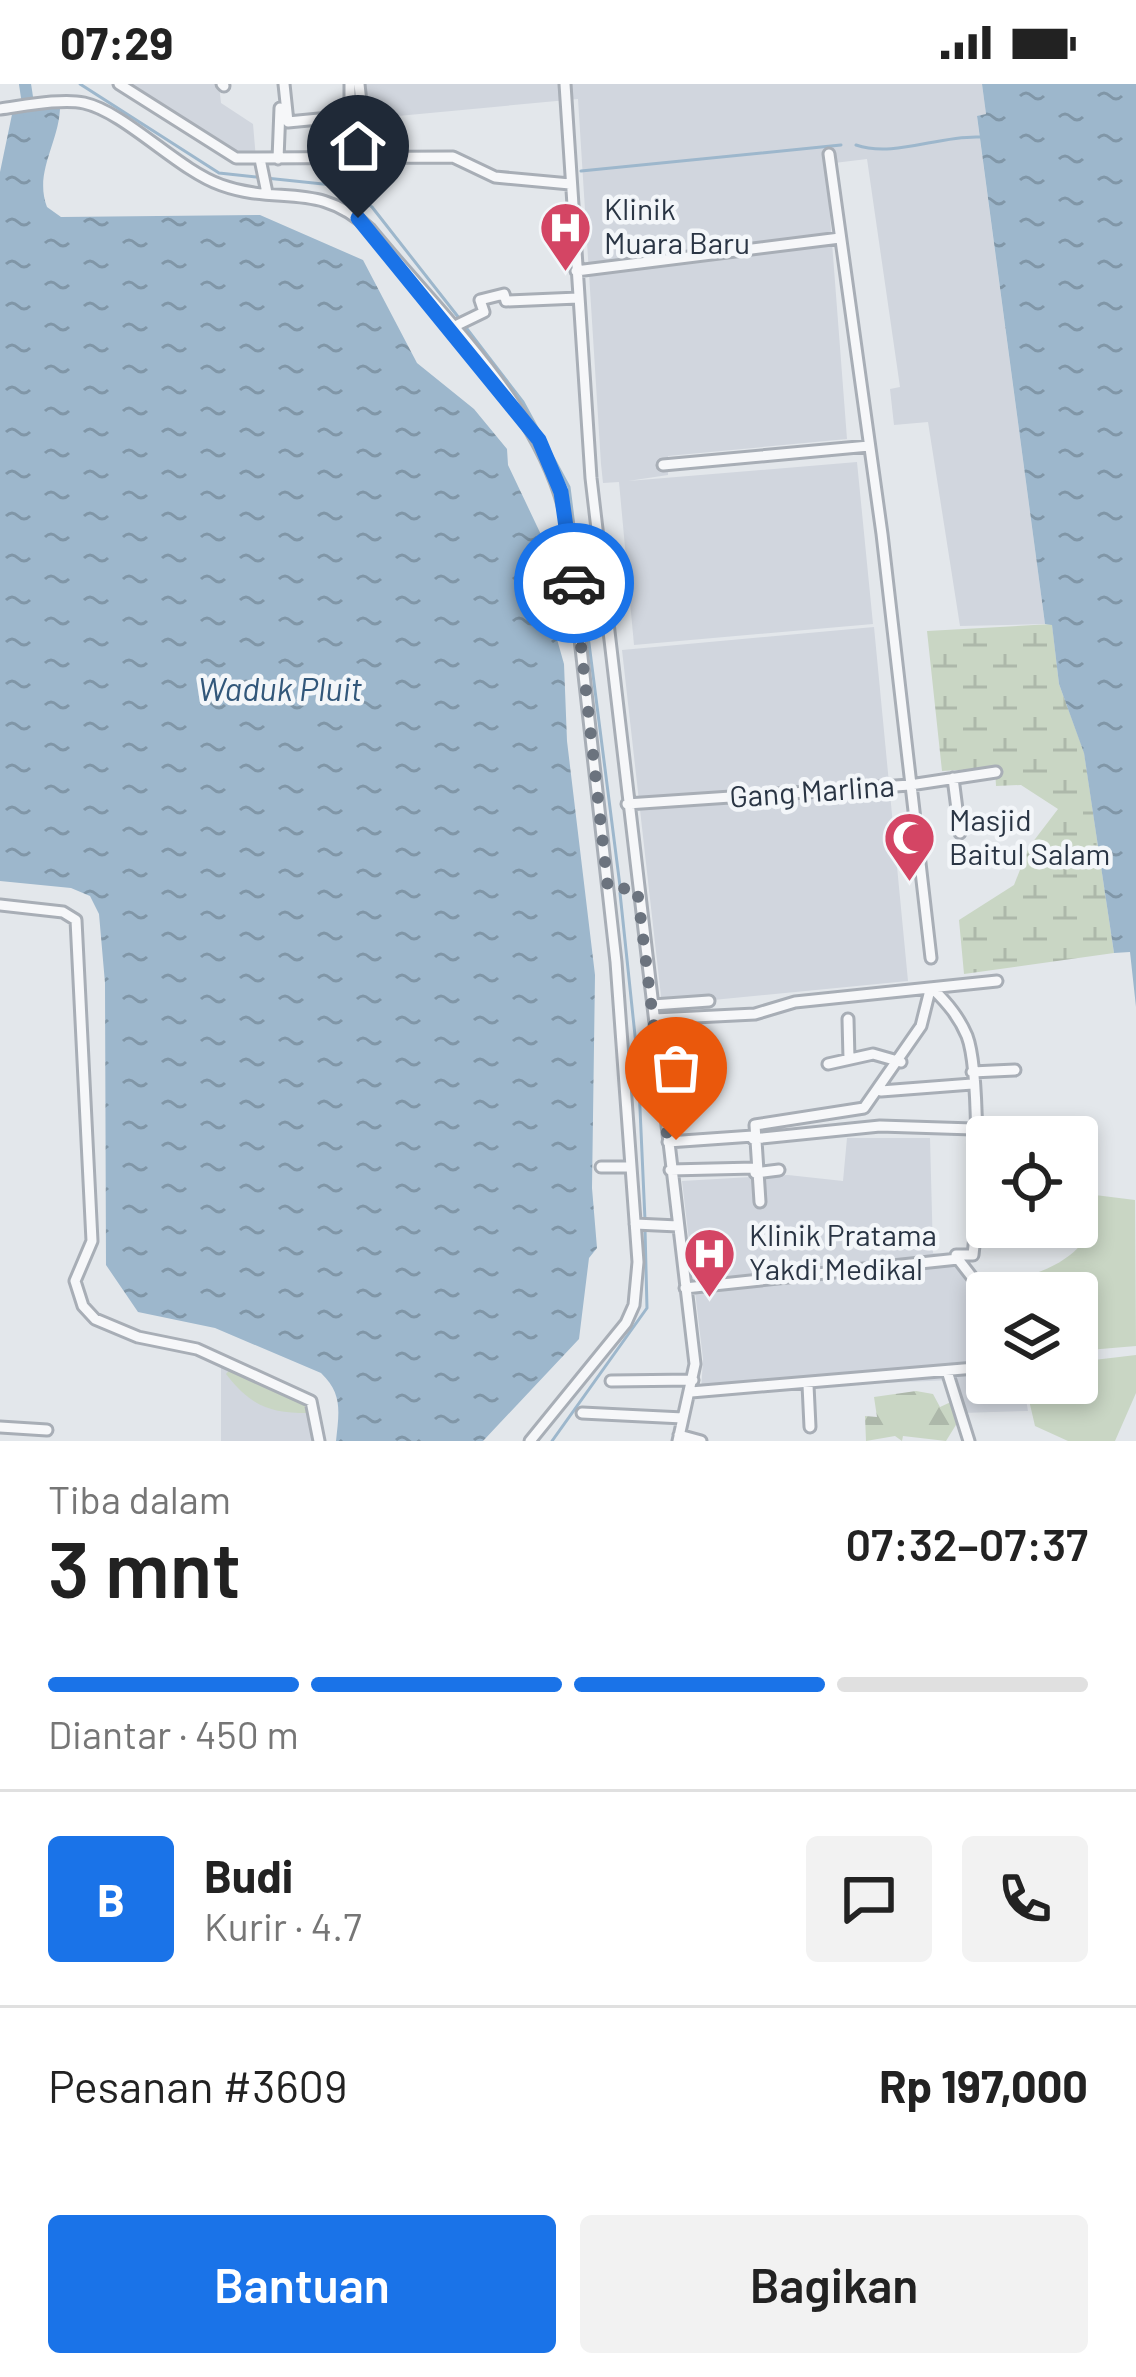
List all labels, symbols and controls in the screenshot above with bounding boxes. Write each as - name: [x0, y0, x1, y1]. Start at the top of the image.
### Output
- text: 07:29: [60, 15, 173, 69]
- pin: [307, 95, 409, 218]
- icon: home: [325, 113, 391, 179]
- place label: Klinik Muara Baru: [604, 190, 750, 260]
- hospital icon: Klinik Muara Baru: [537, 199, 593, 273]
- courier: [514, 523, 634, 643]
- icon: car: [541, 550, 607, 616]
- water label: Waduk Pluit: [198, 668, 363, 708]
- street label: Gang Marlina: [728, 766, 896, 814]
- place label: Masjid Baitul Salam: [949, 801, 1110, 871]
- mosque icon: Masjid Baitul Salam: [882, 810, 938, 884]
- pin: [625, 1017, 727, 1140]
- icon: bag: [643, 1035, 709, 1101]
- map controls: [966, 1116, 1098, 1404]
- button: locate: [966, 1116, 1098, 1248]
- place label: Klinik Pratama Yakdi Medikal: [749, 1216, 937, 1286]
- hospital icon: Klinik Pratama Yakdi Medikal: [682, 1225, 738, 1299]
- button: layers: [966, 1272, 1098, 1404]
- text: Tiba dalam: [48, 1475, 231, 1522]
- text: 07:32–07:37: [845, 1516, 1088, 1570]
- text: 3 mnt: [48, 1520, 241, 1614]
- text: Diantar · 450 m: [48, 1710, 299, 1757]
- button: chat: [806, 1836, 932, 1962]
- button: phone: [962, 1836, 1088, 1962]
- text: Budi: [204, 1848, 293, 1902]
- text: B: [97, 1872, 125, 1926]
- text: Kurir · 4.7: [204, 1902, 362, 1949]
- text: Pesanan #3609: [48, 2058, 347, 2112]
- text: Rp 197,000: [879, 2058, 1088, 2112]
- button: Bantuan: [48, 2215, 556, 2353]
- button: Bagikan: [580, 2215, 1088, 2353]

